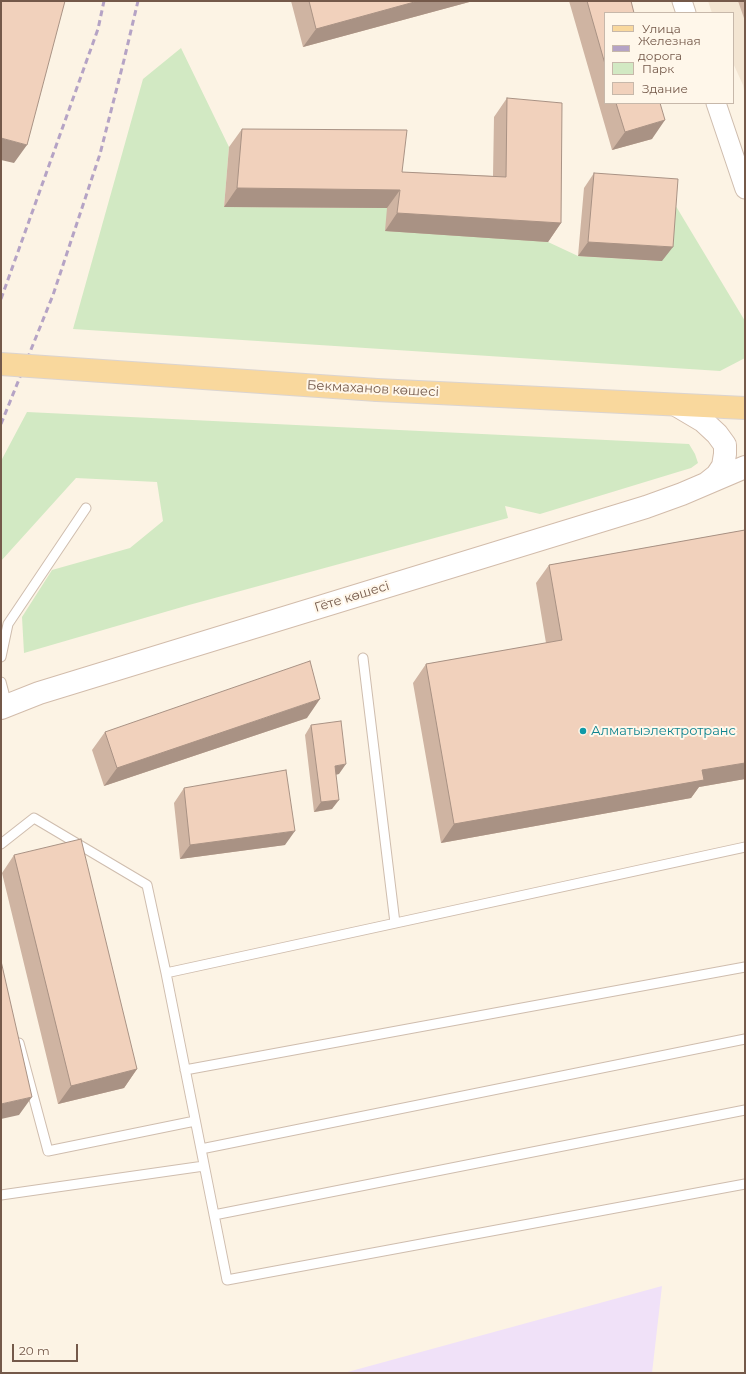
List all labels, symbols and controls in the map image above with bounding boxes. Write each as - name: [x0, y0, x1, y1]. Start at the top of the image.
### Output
- legend: [604, 12, 734, 104]
- text: Улица: [642, 21, 681, 36]
- text: Железная дорога: [638, 33, 701, 63]
- text: Парк: [642, 61, 674, 76]
- text: Здание: [642, 81, 688, 96]
- street label: Бекмаханов көшесі: [307, 378, 439, 400]
- street label: Гёте көшесі: [313, 578, 391, 616]
- place label: Алматыэлектротранс: [591, 723, 736, 739]
- marker: Алматыэлектротранс: [578, 726, 588, 736]
- scale bar: [14, 1336, 80, 1362]
- text: 20 m: [19, 1343, 50, 1358]

